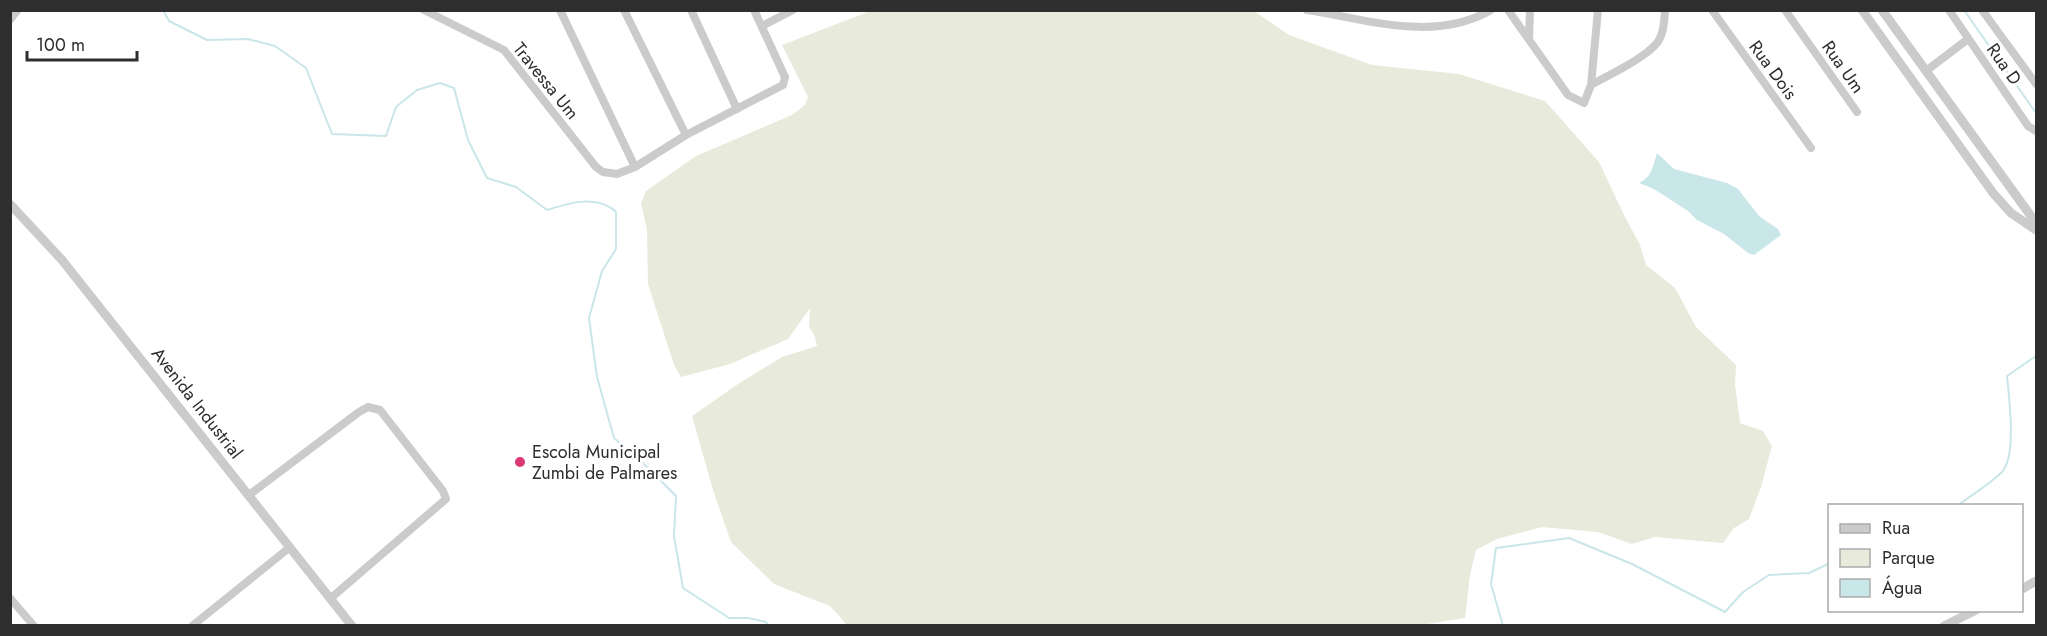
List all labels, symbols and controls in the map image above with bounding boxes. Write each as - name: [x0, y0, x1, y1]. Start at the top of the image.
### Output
- scale bar: [27, 24, 136, 62]
- text: 100 m: [36, 32, 85, 58]
- street label: Rua Dois: [1743, 35, 1803, 105]
- street label: Rua Um: [1815, 35, 1871, 99]
- street label: Travessa Um: [507, 37, 585, 125]
- street label: Rua D: [1980, 38, 2028, 90]
- street label: Avenida Industrial: [145, 342, 249, 464]
- place label: Escola Municipal Zumbi de Palmares: [532, 439, 677, 486]
- marker: Escola Municipal Zumbi de Palmares: [513, 455, 527, 469]
- legend: [1828, 504, 2023, 612]
- text: Rua: [1882, 515, 1910, 541]
- text: Parque: [1882, 545, 1935, 571]
- text: Água: [1882, 575, 1922, 601]

